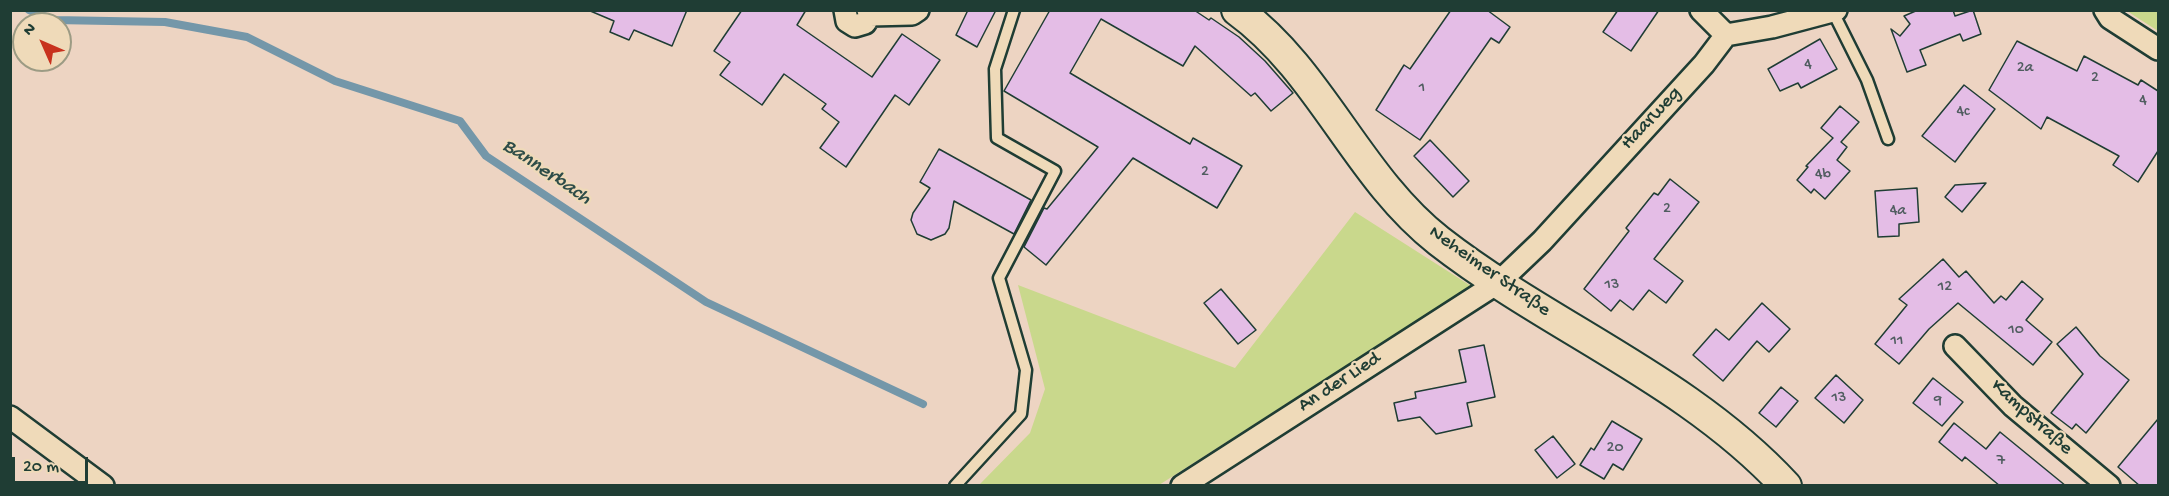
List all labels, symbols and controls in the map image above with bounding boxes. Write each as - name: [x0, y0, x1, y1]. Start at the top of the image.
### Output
- north arrow: [12, 12, 72, 72]
- text: N: [20, 20, 41, 41]
- house number: 4: [1804, 56, 1812, 76]
- house number: 2a: [2017, 59, 2033, 79]
- house number: 2: [2091, 69, 2099, 89]
- house number: 1: [1419, 79, 1425, 99]
- street label: Haarweg: [1617, 82, 1687, 156]
- house number: 4: [2139, 92, 2147, 112]
- house number: 4c: [1956, 103, 1970, 123]
- water label: Bannerbach: [497, 134, 595, 212]
- house number: 2: [1201, 163, 1209, 183]
- house number: 4b: [1815, 166, 1831, 186]
- house number: 2: [1663, 200, 1671, 220]
- house number: 4a: [1890, 202, 1906, 222]
- street label: Neheimer Straße: [1423, 221, 1555, 323]
- house number: 13: [1605, 276, 1619, 296]
- house number: 12: [1938, 278, 1952, 298]
- house number: 10: [2008, 321, 2024, 341]
- house number: 11: [1891, 332, 1903, 352]
- street label: An der Lied: [1294, 347, 1386, 419]
- street label: Kampstraße: [1985, 375, 2077, 461]
- house number: 13: [1832, 389, 1846, 409]
- house number: 9: [1934, 392, 1942, 412]
- house number: 20: [1607, 439, 1623, 459]
- scale bar: [15, 445, 92, 483]
- house number: 7: [1997, 452, 2005, 472]
- text: 20 m: [23, 457, 59, 478]

